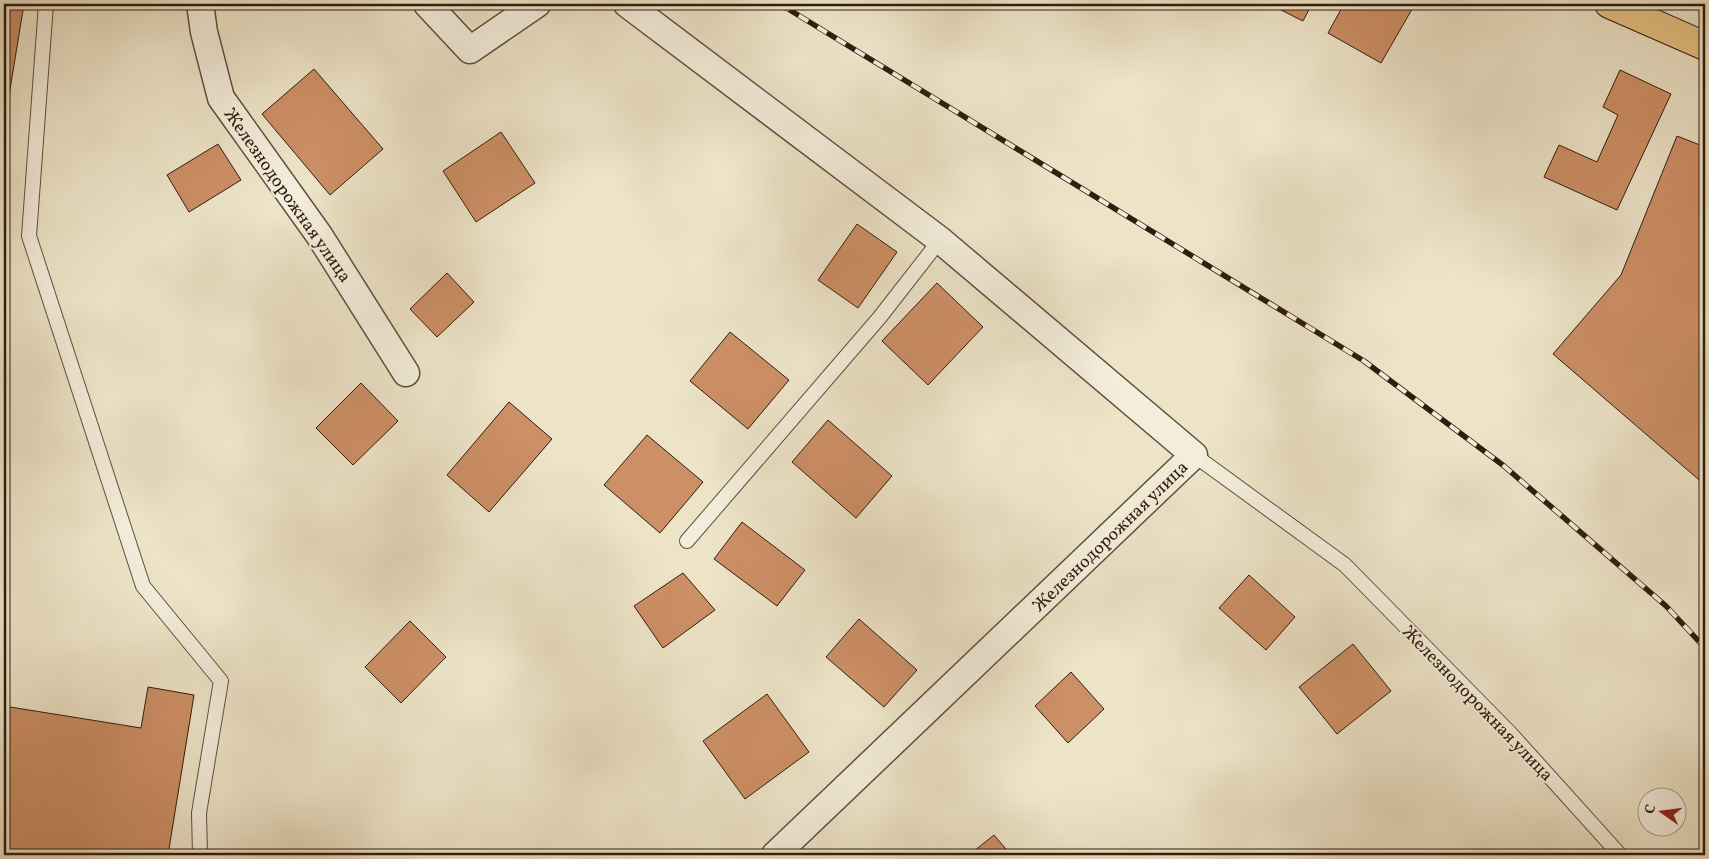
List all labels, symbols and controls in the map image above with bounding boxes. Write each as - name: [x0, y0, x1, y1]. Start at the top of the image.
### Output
- street label: Железнодорожная улица: [217, 103, 357, 288]
- street label: Железнодорожная улица: [1028, 456, 1195, 618]
- street label: Железнодорожная улица: [1396, 621, 1558, 788]
- north arrow: [1636, 786, 1686, 836]
- text: С: [1641, 803, 1661, 816]

